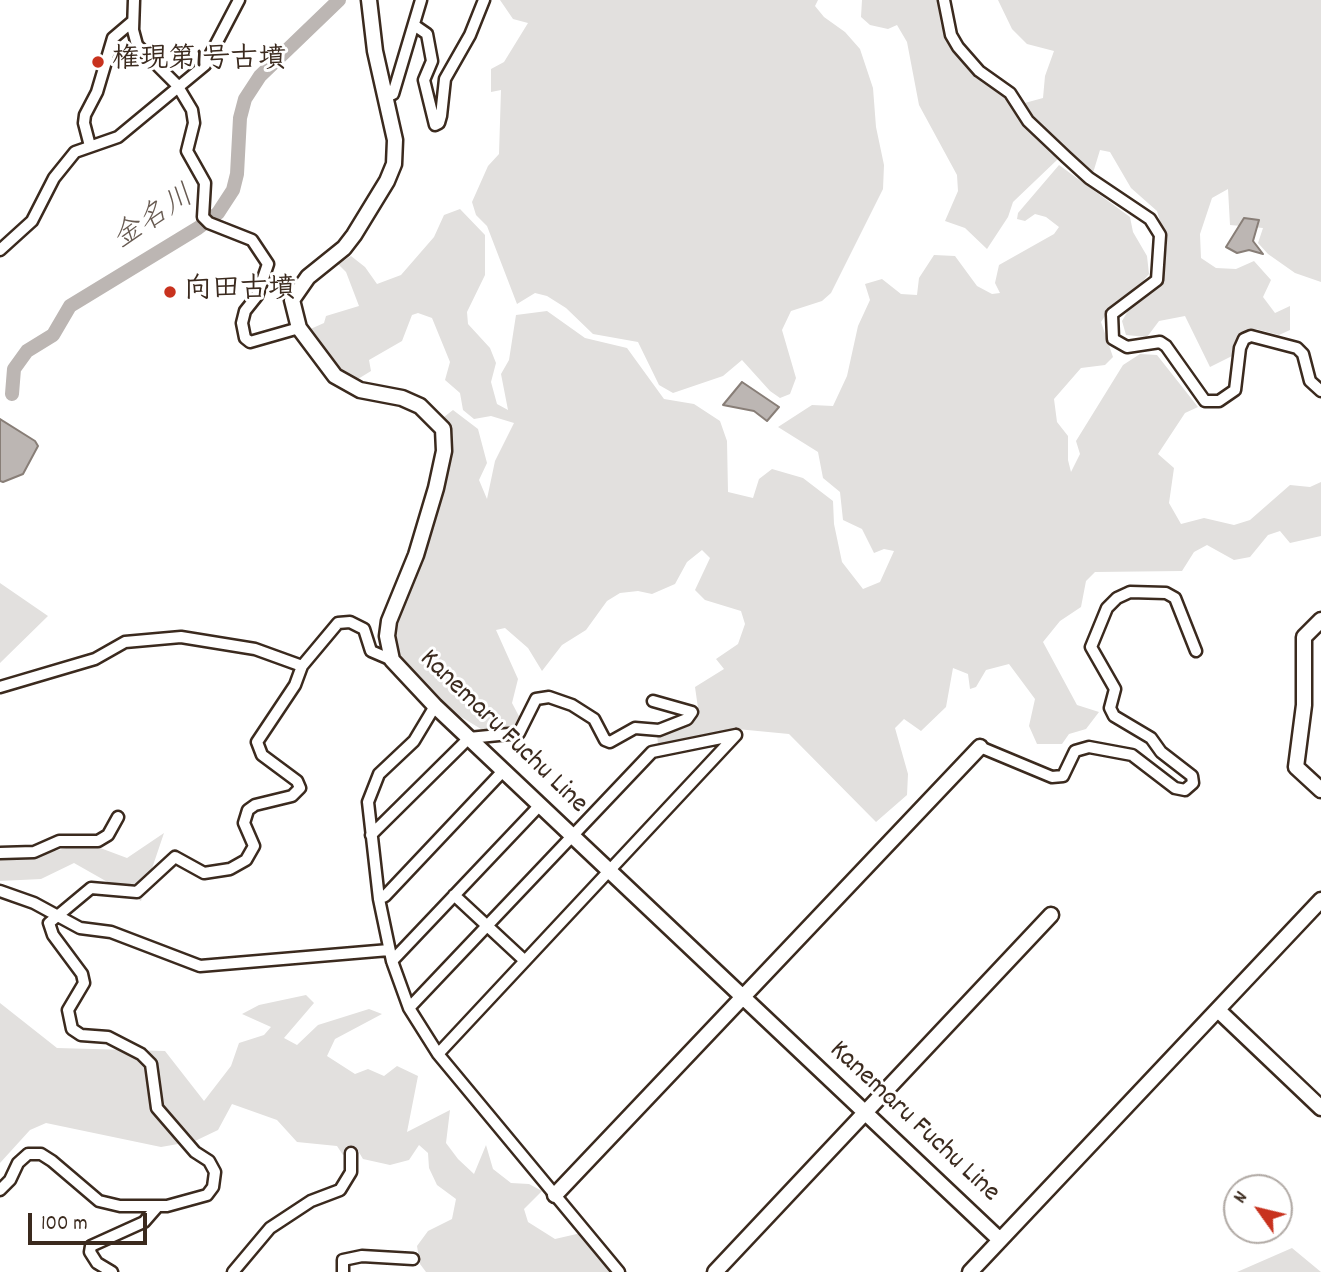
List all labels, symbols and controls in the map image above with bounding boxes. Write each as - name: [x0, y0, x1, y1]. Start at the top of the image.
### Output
- place label: 権現第1号古墳: [112, 45, 286, 79]
- marker: 権現第1号古墳: [90, 54, 106, 70]
- water label: 金名川: [107, 180, 203, 260]
- place label: 向田古墳: [184, 275, 296, 309]
- marker: 向田古墳: [162, 284, 178, 300]
- street label: Kanemaru Fuchu Line: [411, 644, 593, 822]
- street label: Kanemaru Fuchu Line: [821, 1035, 1005, 1211]
- north arrow: [1223, 1174, 1293, 1244]
- text: N: [1228, 1187, 1256, 1210]
- scale bar: [32, 1198, 150, 1242]
- text: 100 m: [41, 1210, 88, 1240]

